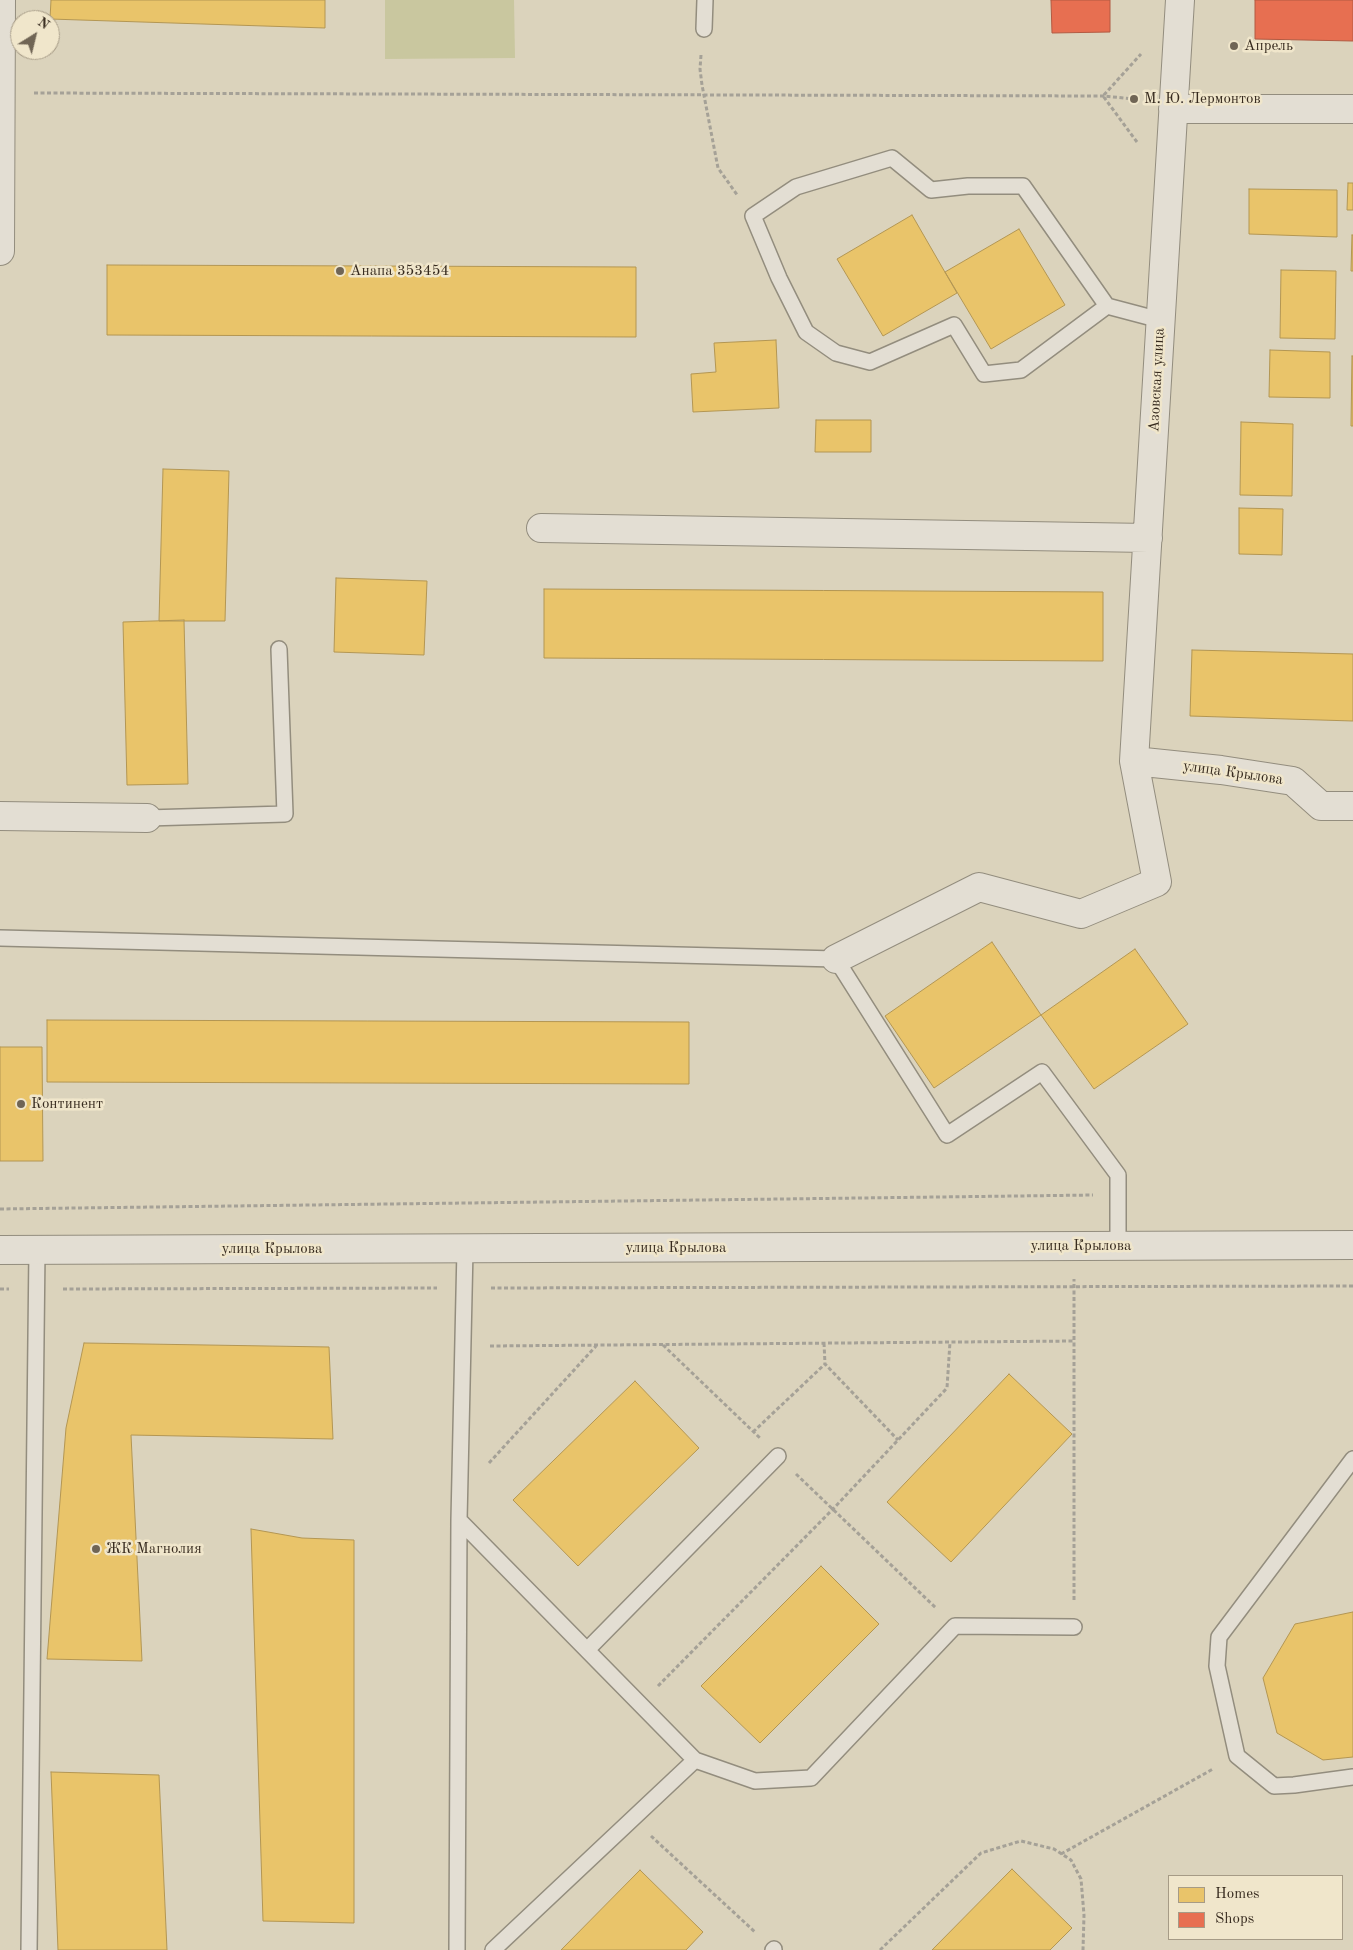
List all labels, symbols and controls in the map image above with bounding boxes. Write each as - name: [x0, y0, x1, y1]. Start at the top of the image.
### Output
- north arrow: [10, 10, 60, 60]
- text: N: [35, 15, 52, 32]
- place label: Апрель: [1244, 37, 1293, 55]
- marker: Апрель: [1228, 40, 1240, 52]
- place label: М. Ю. Лермонтов: [1144, 90, 1261, 108]
- marker: М. Ю. Лермонтов: [1128, 93, 1140, 105]
- place label: Анапа 353454: [350, 262, 449, 280]
- marker: Анапа 353454: [334, 265, 346, 277]
- street label: Азовская улица: [1145, 327, 1169, 433]
- street label: улица Крылова: [1182, 757, 1284, 789]
- place label: Континент: [31, 1095, 103, 1113]
- marker: Континент: [15, 1098, 27, 1110]
- street label: улица Крылова: [1031, 1237, 1131, 1255]
- street label: улица Крылова: [626, 1239, 726, 1257]
- street label: улица Крылова: [222, 1240, 322, 1258]
- place label: ЖК Магнолия: [106, 1540, 202, 1558]
- marker: ЖК Магнолия: [90, 1543, 102, 1555]
- legend: [1168, 1875, 1343, 1940]
- text: Homes: [1215, 1887, 1260, 1902]
- text: Shops: [1215, 1912, 1254, 1927]

